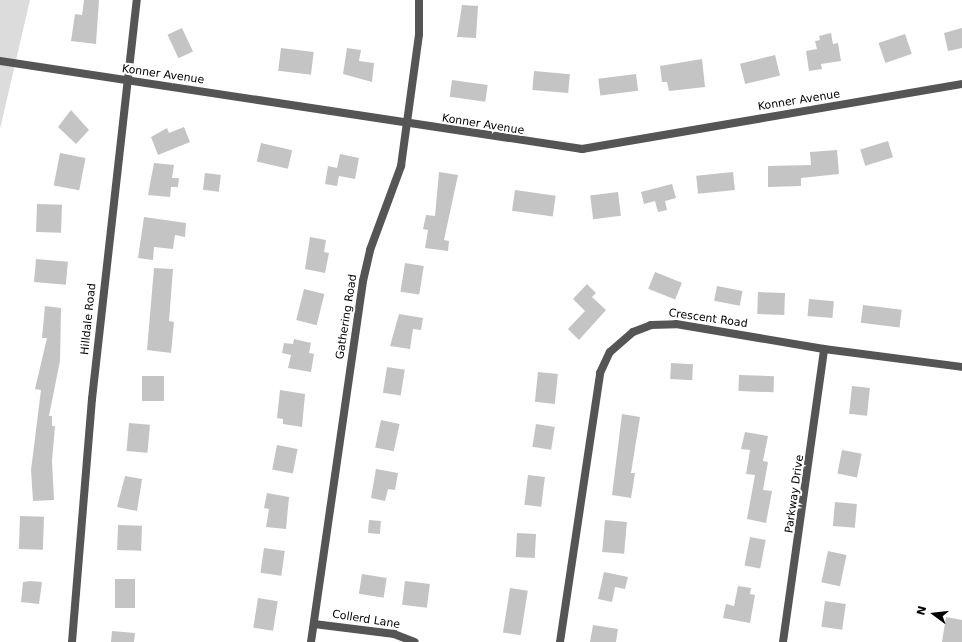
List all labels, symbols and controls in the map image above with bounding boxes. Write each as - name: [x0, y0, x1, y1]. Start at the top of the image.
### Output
- street label: Konner Avenue: [121, 63, 205, 87]
- street label: Konner Avenue: [757, 88, 841, 114]
- street label: Konner Avenue: [441, 112, 525, 138]
- street label: Gathering Road: [334, 274, 360, 360]
- street label: Hilldale Road: [79, 282, 99, 356]
- street label: Crescent Road: [668, 307, 748, 331]
- street label: Parkway Drive: [783, 454, 807, 534]
- north arrow: [914, 594, 954, 634]
- text: N: [914, 605, 929, 617]
- street label: Collerd Lane: [331, 608, 401, 632]

